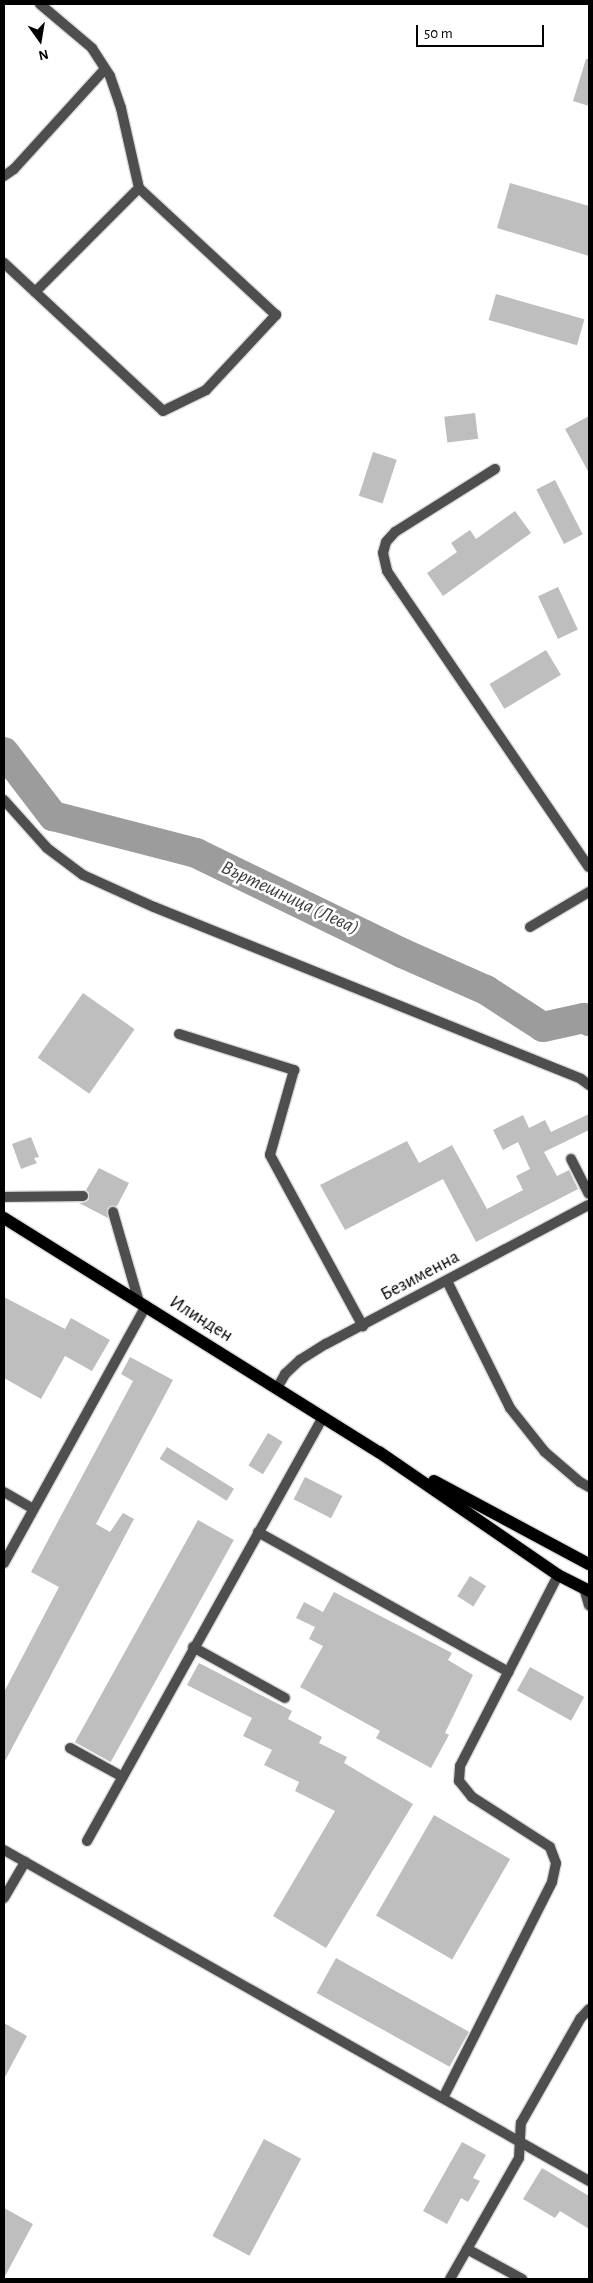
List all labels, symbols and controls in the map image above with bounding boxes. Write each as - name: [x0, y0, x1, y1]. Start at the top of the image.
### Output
- north arrow: [15, 15, 65, 65]
- scale bar: [418, 15, 546, 47]
- text: 50 m: [424, 26, 453, 41]
- text: N: [37, 47, 50, 63]
- water label: Въртешница (Лева): [217, 856, 363, 940]
- street label: Безименна: [377, 1246, 463, 1306]
- street label: Илинден: [165, 1291, 237, 1347]

